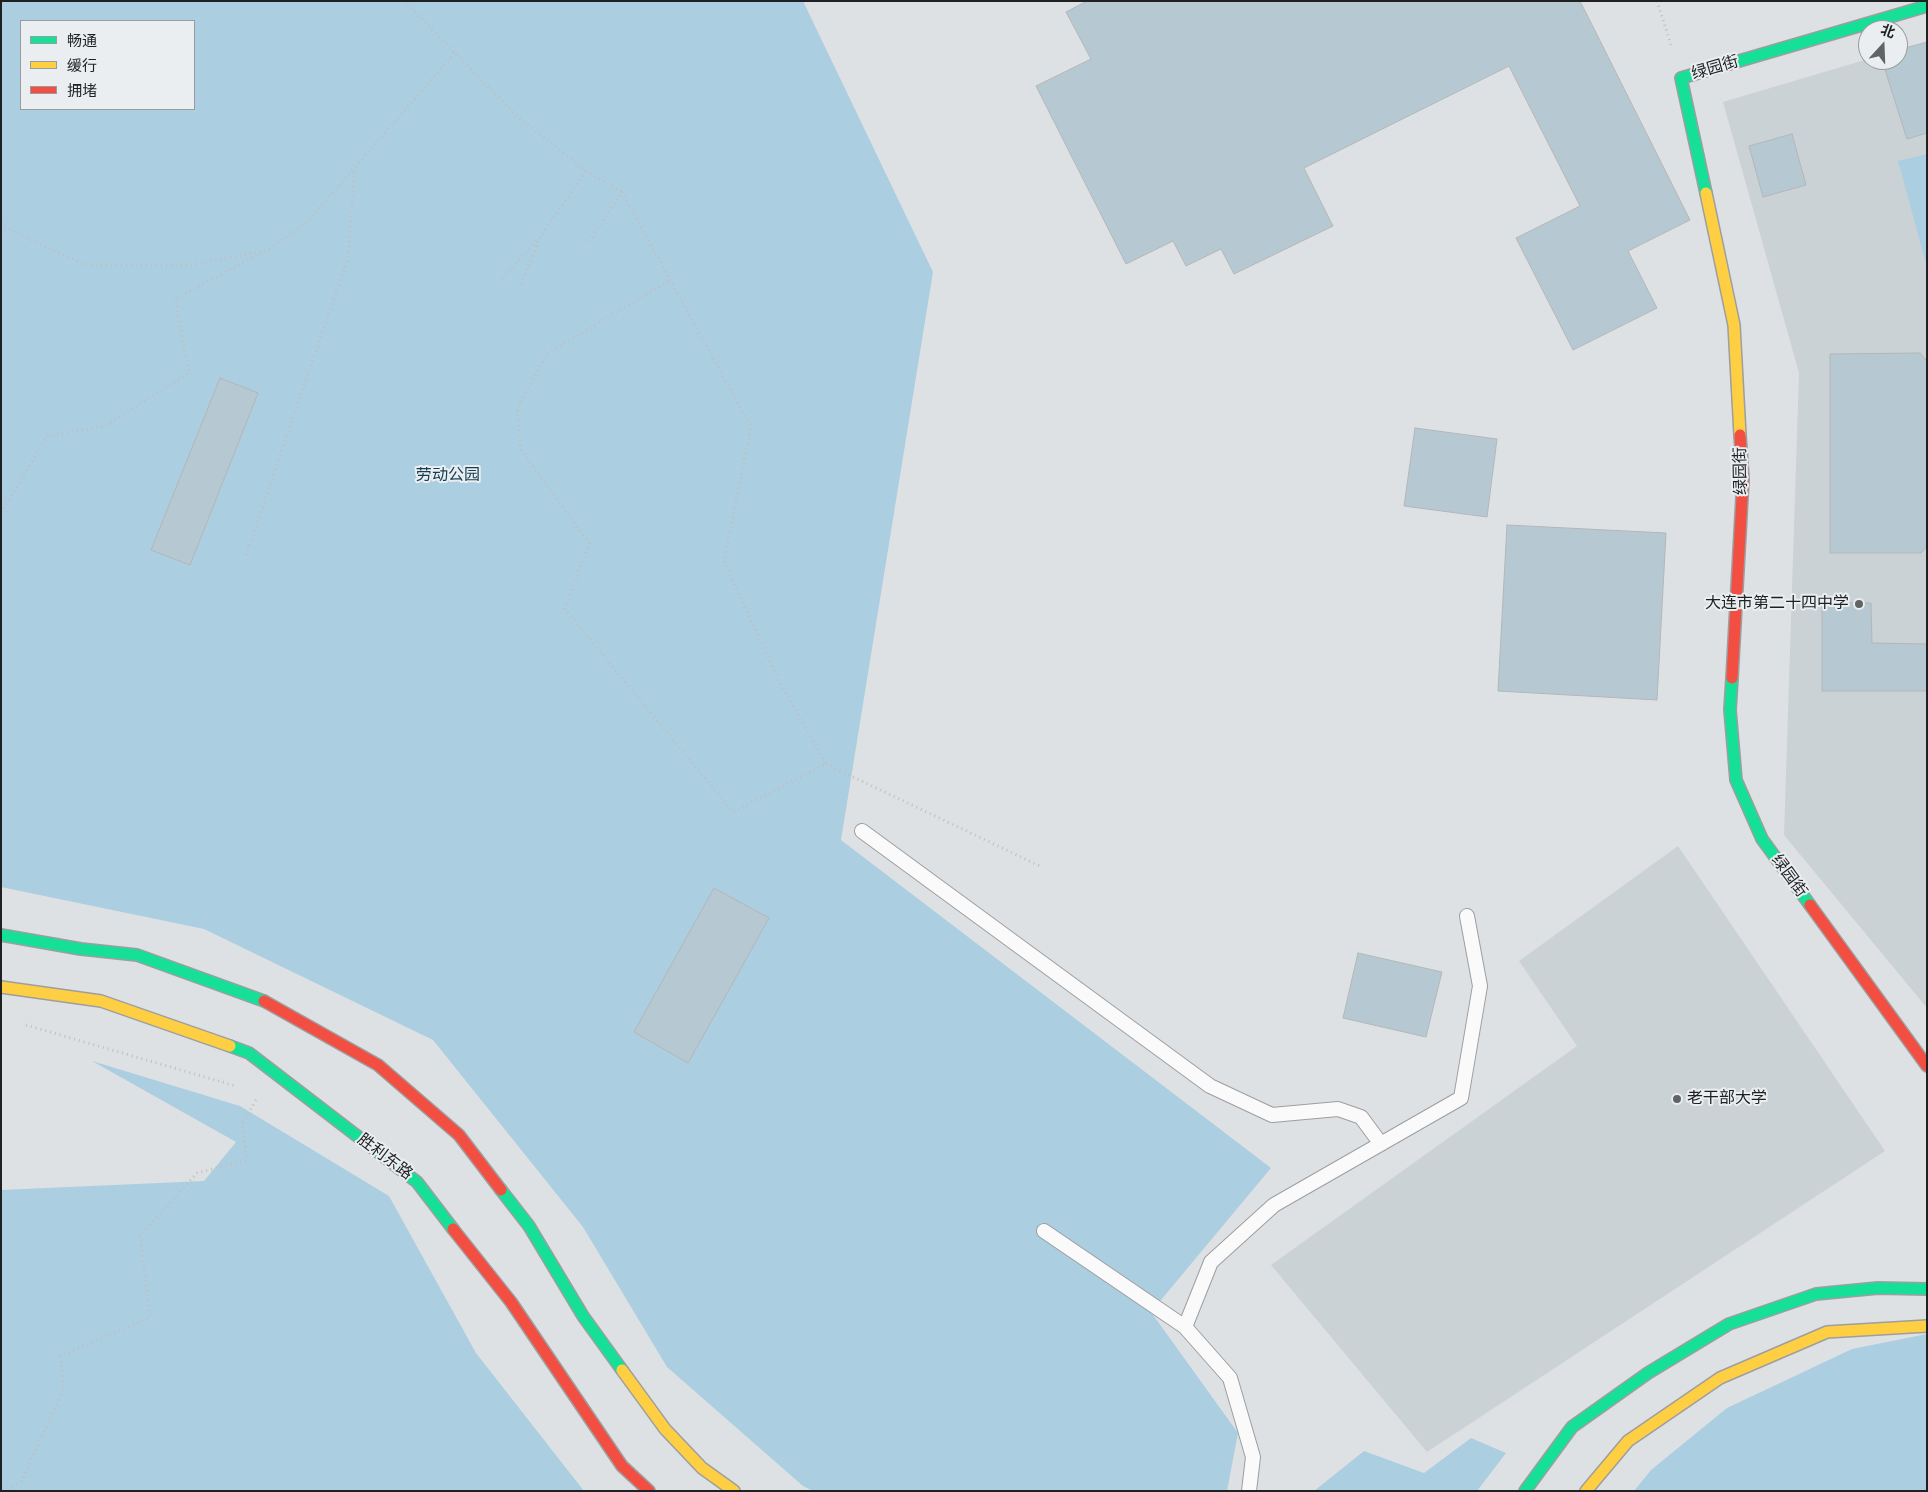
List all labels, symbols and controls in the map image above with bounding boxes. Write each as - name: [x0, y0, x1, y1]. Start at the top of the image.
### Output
- legend: [20, 20, 195, 110]
- north arrow: [1858, 20, 1908, 70]
- text: 北: [1878, 21, 1897, 42]
- text: 畅通: [67, 32, 97, 50]
- street label: 绿园街: [1689, 52, 1741, 84]
- text: 缓行: [67, 57, 97, 75]
- text: 拥堵: [67, 82, 97, 100]
- street label: 绿园街: [1731, 447, 1751, 495]
- park label: 劳动公园: [416, 466, 480, 486]
- place label: 大连市第二十四中学: [1705, 594, 1849, 614]
- marker: 大连市第二十四中学: [1853, 598, 1865, 610]
- street label: 绿园街: [1767, 851, 1811, 901]
- place label: 老干部大学: [1687, 1089, 1767, 1109]
- marker: 老干部大学: [1671, 1093, 1683, 1105]
- street label: 胜利东路: [354, 1130, 416, 1184]

